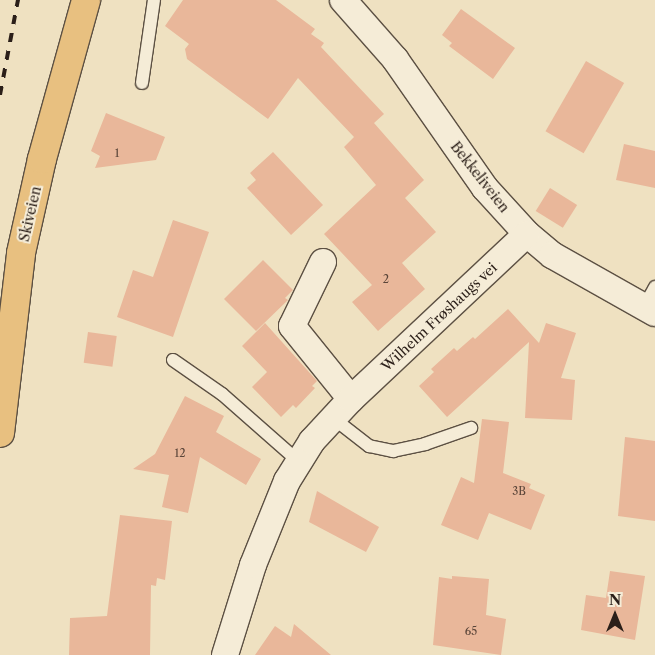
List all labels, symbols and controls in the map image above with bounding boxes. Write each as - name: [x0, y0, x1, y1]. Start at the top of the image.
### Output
- street label: Bekkeliveien: [447, 138, 513, 216]
- house number: 1: [115, 146, 119, 160]
- street label: Skiveien: [15, 185, 45, 243]
- street label: Wilhelm Frøshaugs vei: [378, 259, 500, 375]
- house number: 2: [383, 272, 389, 286]
- house number: 12: [175, 446, 185, 460]
- house number: 3B: [512, 484, 526, 498]
- north arrow: [590, 590, 640, 640]
- text: N: [609, 591, 621, 609]
- house number: 65: [465, 624, 477, 638]

